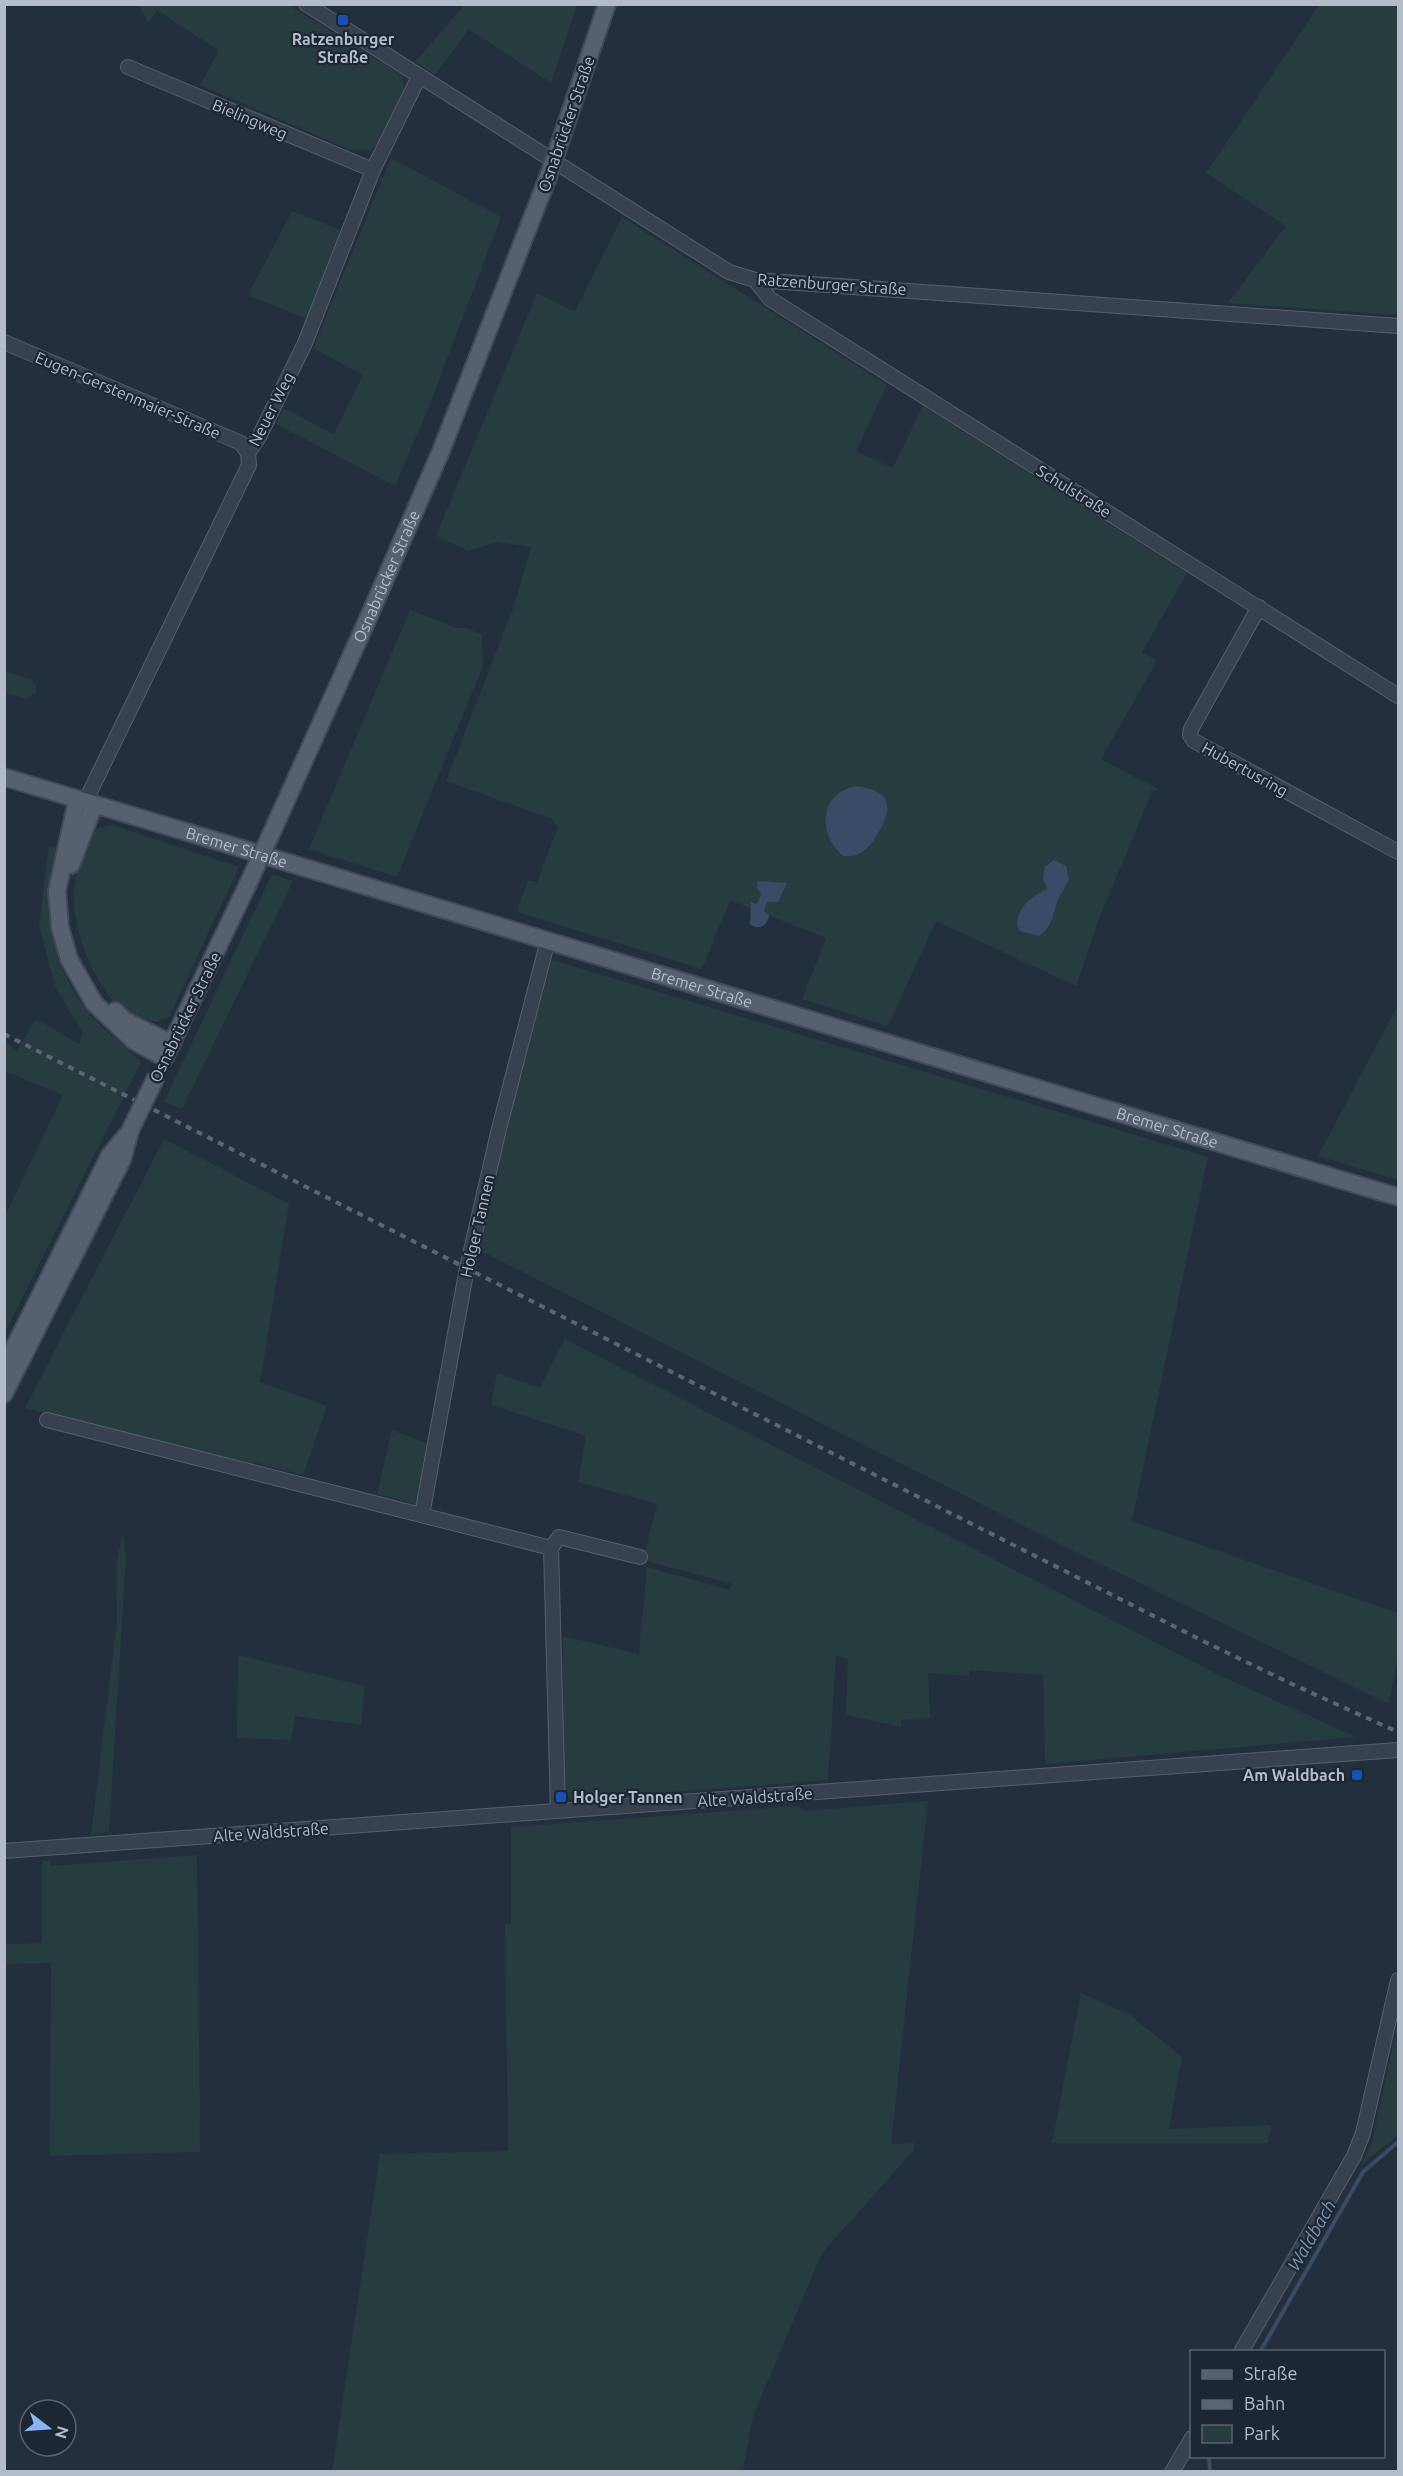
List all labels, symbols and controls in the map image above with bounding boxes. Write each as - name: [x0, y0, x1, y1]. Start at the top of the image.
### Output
- marker: Ratzenburger Straße: [336, 13, 350, 27]
- place label: Ratzenburger Straße: [292, 30, 395, 66]
- street label: Osnabrücker Straße: [534, 54, 598, 194]
- street label: Bielingweg: [210, 95, 290, 143]
- street label: Ratzenburger Straße: [757, 270, 907, 298]
- street label: Eugen-Gerstenmaier-Straße: [33, 348, 223, 442]
- street label: Neuer Weg: [245, 369, 297, 449]
- street label: Schulstraße: [1033, 461, 1115, 521]
- street label: Osnabrücker Straße: [349, 507, 423, 645]
- street label: Hubertusring: [1199, 738, 1291, 800]
- street label: Bremer Straße: [184, 823, 290, 871]
- street label: Osnabrücker Straße: [146, 949, 224, 1085]
- street label: Bremer Straße: [649, 964, 755, 1011]
- street label: Bremer Straße: [1114, 1104, 1220, 1151]
- street label: Holger Tannen: [456, 1173, 498, 1279]
- place label: Am Waldbach: [1243, 1766, 1345, 1784]
- marker: Am Waldbach: [1350, 1768, 1364, 1782]
- street label: Alte Waldstraße: [697, 1784, 813, 1810]
- place label: Holger Tannen: [573, 1788, 683, 1806]
- marker: Holger Tannen: [554, 1790, 568, 1804]
- street label: Alte Waldstraße: [213, 1819, 329, 1845]
- water label: Waldbach: [1283, 2196, 1339, 2274]
- legend: [1190, 2350, 1385, 2458]
- text: Straße: [1244, 2363, 1297, 2383]
- text: Bahn: [1244, 2393, 1285, 2413]
- north arrow: [18, 2398, 78, 2458]
- text: Park: [1244, 2423, 1280, 2443]
- text: N: [52, 2424, 73, 2441]

